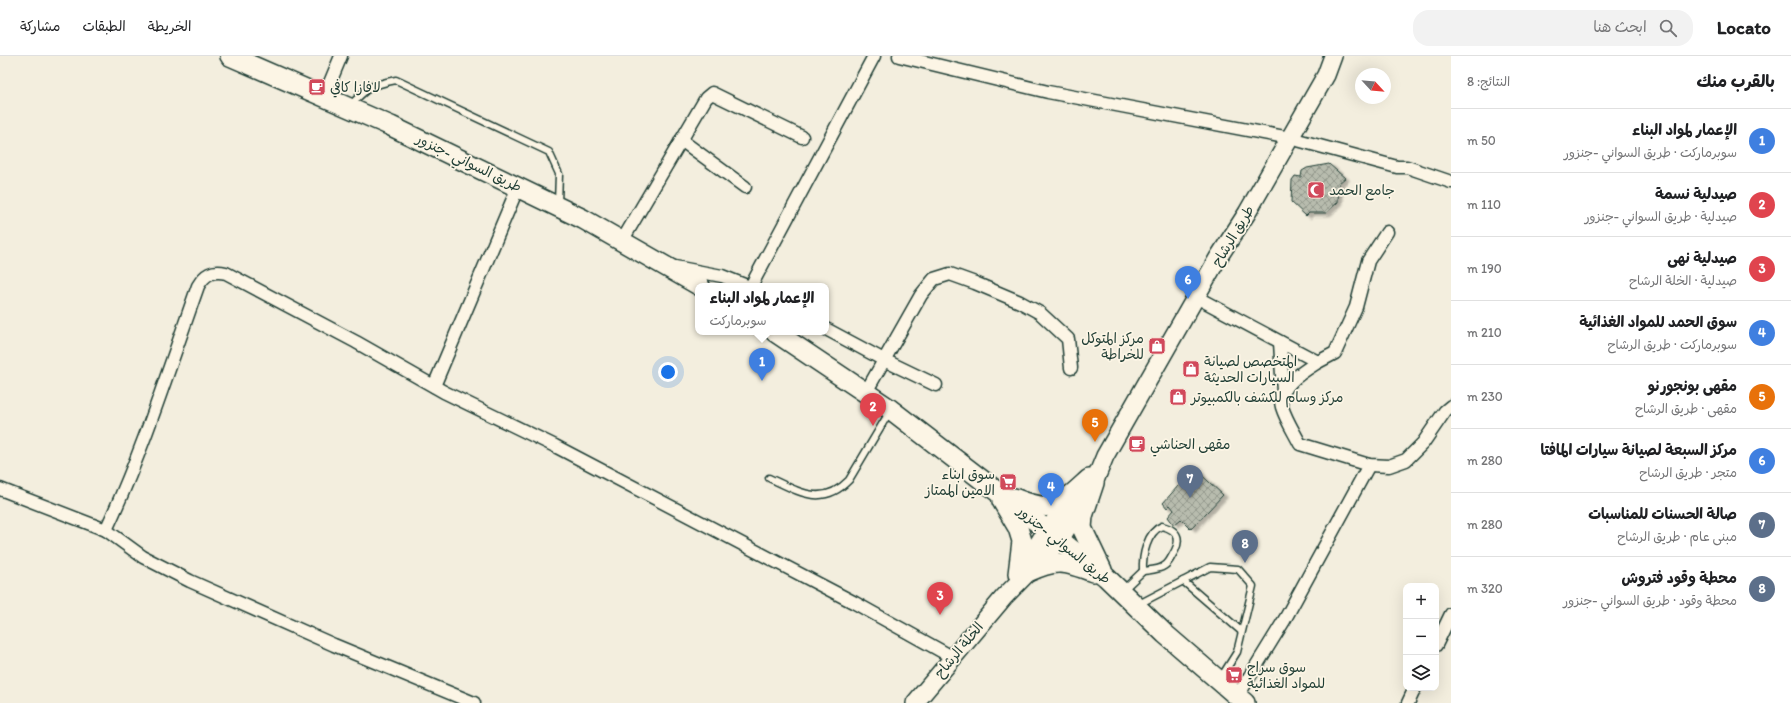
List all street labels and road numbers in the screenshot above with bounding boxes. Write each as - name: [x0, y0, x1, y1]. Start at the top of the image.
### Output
- street label: طريق السواني -جنزور: [411, 130, 524, 199]
- street label: طريق الرشاح: [1208, 202, 1259, 270]
- street label: طريق السواني -جنزور: [1011, 502, 1114, 591]
- street label: الخلة الرشاح: [931, 619, 988, 682]

